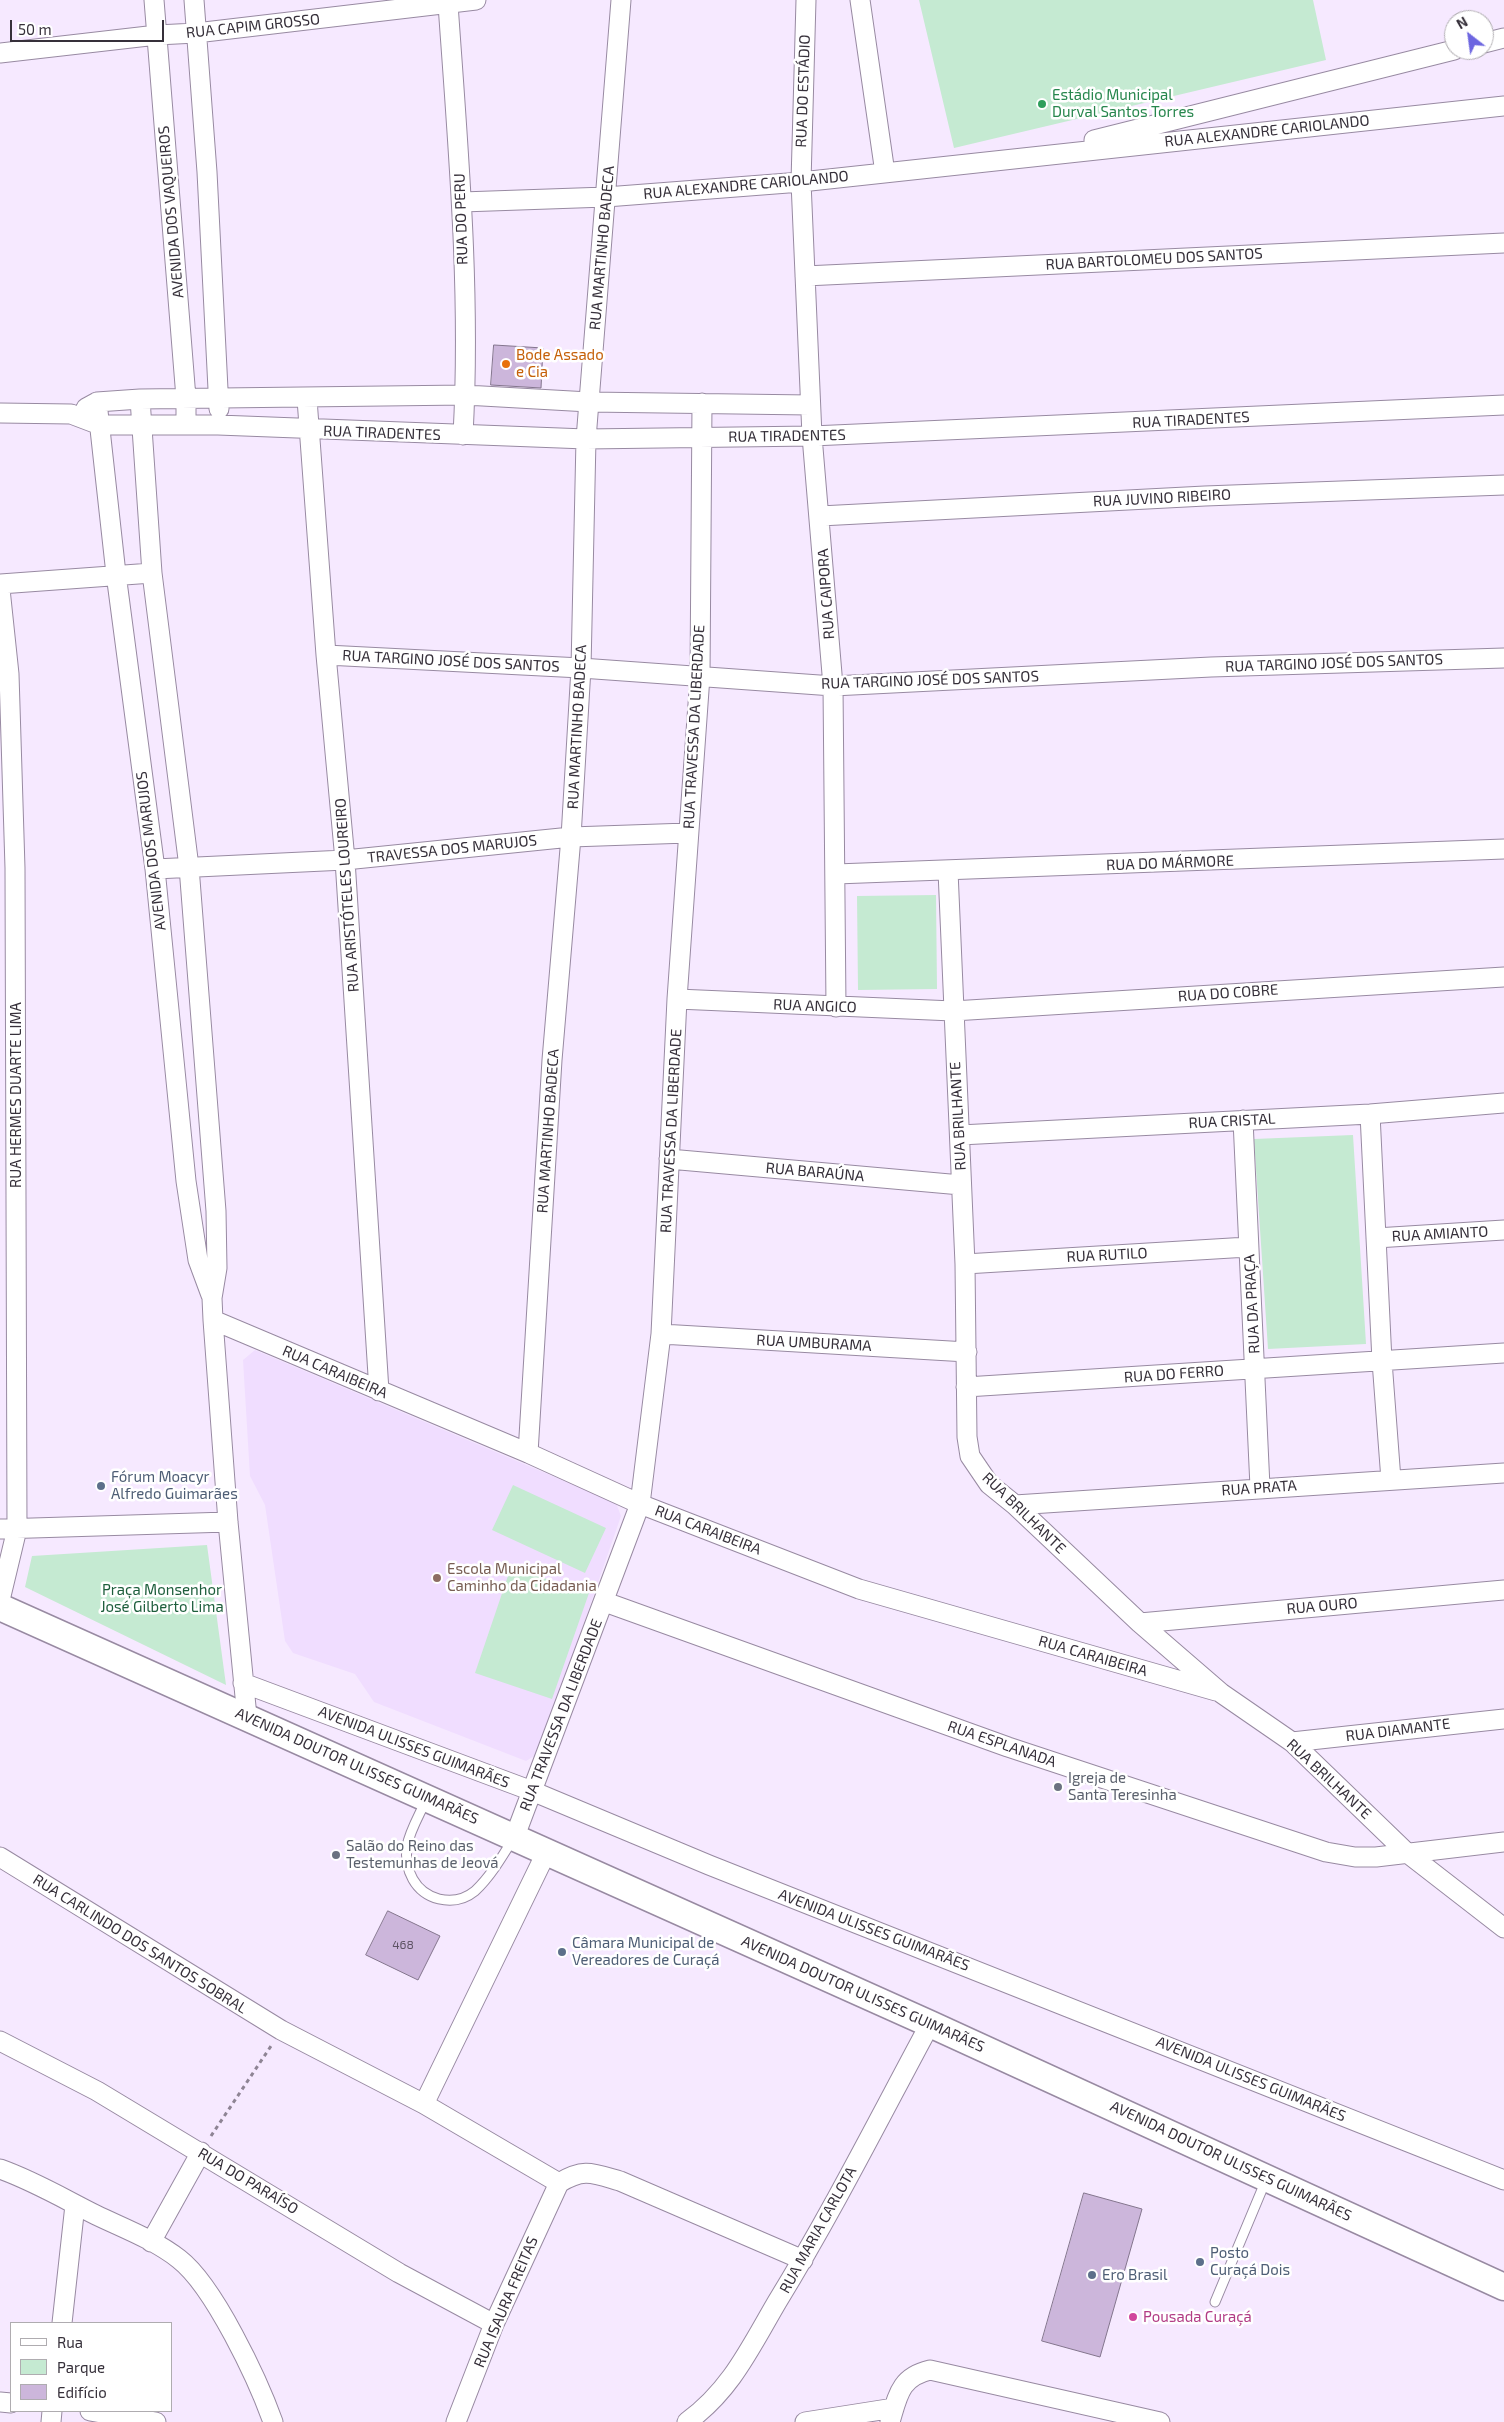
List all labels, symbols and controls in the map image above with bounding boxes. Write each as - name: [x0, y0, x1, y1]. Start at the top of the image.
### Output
- scale bar: [12, 10, 166, 42]
- street label: RUA CAPIM GROSSO: [185, 10, 321, 42]
- north arrow: [1444, 10, 1494, 60]
- text: N: [1453, 13, 1470, 32]
- text: 50 m: [18, 20, 52, 38]
- street label: RUA DO ESTÁDIO: [792, 34, 814, 148]
- place label: Estádio Municipal Durval Santos Torres: [1052, 86, 1194, 121]
- marker: Estádio Municipal Durval Santos Torres: [1036, 98, 1048, 110]
- street label: RUA ALEXANDRE CARIOLANDO: [1164, 111, 1370, 151]
- street label: AVENIDA DOS VAQUEIROS: [154, 125, 188, 299]
- street label: RUA MARTINHO BADECA: [586, 165, 618, 331]
- street label: RUA ALEXANDRE CARIOLANDO: [643, 167, 849, 203]
- street label: RUA DO PERU: [450, 173, 472, 265]
- street label: RUA BARTOLOMEU DOS SANTOS: [1045, 244, 1263, 274]
- place label: Bode Assado e Cia: [516, 346, 604, 381]
- marker: Bode Assado e Cia: [500, 358, 512, 370]
- street label: RUA TIRADENTES: [1132, 408, 1250, 432]
- street label: RUA TIRADENTES: [323, 422, 441, 444]
- street label: RUA TIRADENTES: [728, 426, 846, 446]
- street label: RUA JUVINO RIBEIRO: [1093, 485, 1231, 511]
- street label: RUA CAIPORA: [814, 548, 838, 640]
- street label: RUA TRAVESSA DA LIBERDADE: [680, 624, 708, 830]
- street label: RUA MARTINHO BADECA: [564, 644, 590, 810]
- street label: RUA TARGINO JOSÉ DOS SANTOS: [342, 646, 560, 676]
- street label: RUA TARGINO JOSÉ DOS SANTOS: [1225, 650, 1443, 676]
- street label: RUA TARGINO JOSÉ DOS SANTOS: [821, 667, 1039, 693]
- street label: AVENIDA DOS MARUJOS: [132, 770, 170, 932]
- street label: RUA ARISTÓTELES LOUREIRO: [331, 797, 363, 993]
- street label: TRAVESSA DOS MARUJOS: [366, 831, 538, 867]
- street label: RUA DO MÁRMORE: [1106, 852, 1234, 874]
- street label: RUA DO COBRE: [1177, 981, 1279, 1005]
- street label: RUA ANGICO: [773, 996, 857, 1016]
- street label: RUA HERMES DUARTE LIMA: [7, 1002, 25, 1188]
- street label: RUA TRAVESSA DA LIBERDADE: [657, 1028, 685, 1234]
- street label: RUA MARTINHO BADECA: [533, 1048, 563, 1214]
- street label: RUA BRILHANTE: [946, 1061, 970, 1171]
- street label: RUA CRISTAL: [1188, 1110, 1276, 1132]
- street label: RUA BARAÚNA: [765, 1159, 865, 1185]
- street label: RUA AMIANTO: [1391, 1222, 1489, 1246]
- street label: RUA RUTILO: [1066, 1244, 1148, 1266]
- street label: RUA DA PRAÇA: [1240, 1254, 1264, 1354]
- street label: RUA UMBURAMA: [756, 1331, 872, 1355]
- street label: RUA CARAIBEIRA: [280, 1342, 390, 1402]
- street label: RUA DO FERRO: [1123, 1362, 1225, 1386]
- place label: Fórum Moacyr Alfredo Guimarães: [111, 1468, 238, 1503]
- street label: RUA BRILHANTE: [978, 1469, 1070, 1557]
- street label: RUA PRATA: [1221, 1476, 1297, 1500]
- marker: Fórum Moacyr Alfredo Guimarães: [95, 1480, 107, 1492]
- street label: RUA CARAIBEIRA: [652, 1501, 764, 1559]
- place label: Escola Municipal Caminho da Cidadania: [447, 1560, 597, 1595]
- marker: Escola Municipal Caminho da Cidadania: [431, 1572, 443, 1584]
- park label: Praça Monsenhor José Gilberto Lima: [100, 1581, 224, 1616]
- street label: RUA OURO: [1286, 1594, 1358, 1618]
- street label: RUA TRAVESSA DA LIBERDADE: [516, 1616, 606, 1814]
- street label: RUA CARAIBEIRA: [1036, 1632, 1150, 1680]
- street label: AVENIDA ULISSES GUIMARÃES: [316, 1702, 512, 1792]
- street label: AVENIDA DOUTOR ULISSES GUIMARÃES: [233, 1704, 481, 1828]
- street label: RUA DIAMANTE: [1345, 1715, 1451, 1745]
- street label: RUA ESPLANADA: [945, 1717, 1059, 1771]
- street label: RUA BRILHANTE: [1283, 1735, 1375, 1823]
- place label: Igreja de Santa Teresinha: [1068, 1769, 1177, 1804]
- marker: Igreja de Santa Teresinha: [1052, 1781, 1064, 1793]
- place label: Salão do Reino das Testemunhas de Jeová: [346, 1837, 498, 1872]
- marker: Salão do Reino das Testemunhas de Jeová: [330, 1849, 342, 1861]
- street label: RUA CARLINDO DOS SANTOS SOBRAL: [30, 1870, 250, 2018]
- street label: AVENIDA ULISSES GUIMARÃES: [776, 1885, 972, 1975]
- street label: AVENIDA DOUTOR ULISSES GUIMARÃES: [739, 1932, 987, 2056]
- place label: Câmara Municipal de Vereadores de Curaçá: [572, 1934, 720, 1969]
- house number: 468: [392, 1938, 414, 1952]
- marker: Câmara Municipal de Vereadores de Curaçá: [556, 1946, 568, 1958]
- street label: AVENIDA ULISSES GUIMARÃES: [1153, 2033, 1349, 2125]
- street label: AVENIDA DOUTOR ULISSES GUIMARÃES: [1107, 2097, 1355, 2225]
- street label: RUA DO PARAÍSO: [195, 2144, 301, 2218]
- street label: RUA MARIA CARLOTA: [776, 2164, 860, 2296]
- street label: RUA ISAURA FREITAS: [470, 2234, 542, 2370]
- place label: Posto Curaçá Dois: [1210, 2244, 1290, 2279]
- marker: Posto Curaçá Dois: [1194, 2256, 1206, 2268]
- place label: Ero Brasil: [1102, 2266, 1167, 2284]
- marker: Ero Brasil: [1086, 2269, 1098, 2281]
- place label: Pousada Curaçá: [1143, 2308, 1252, 2326]
- marker: Pousada Curaçá: [1127, 2311, 1139, 2323]
- legend: [10, 2322, 172, 2412]
- text: Rua: [57, 2333, 83, 2351]
- text: Parque: [57, 2358, 105, 2376]
- text: Edifício: [57, 2383, 107, 2401]

